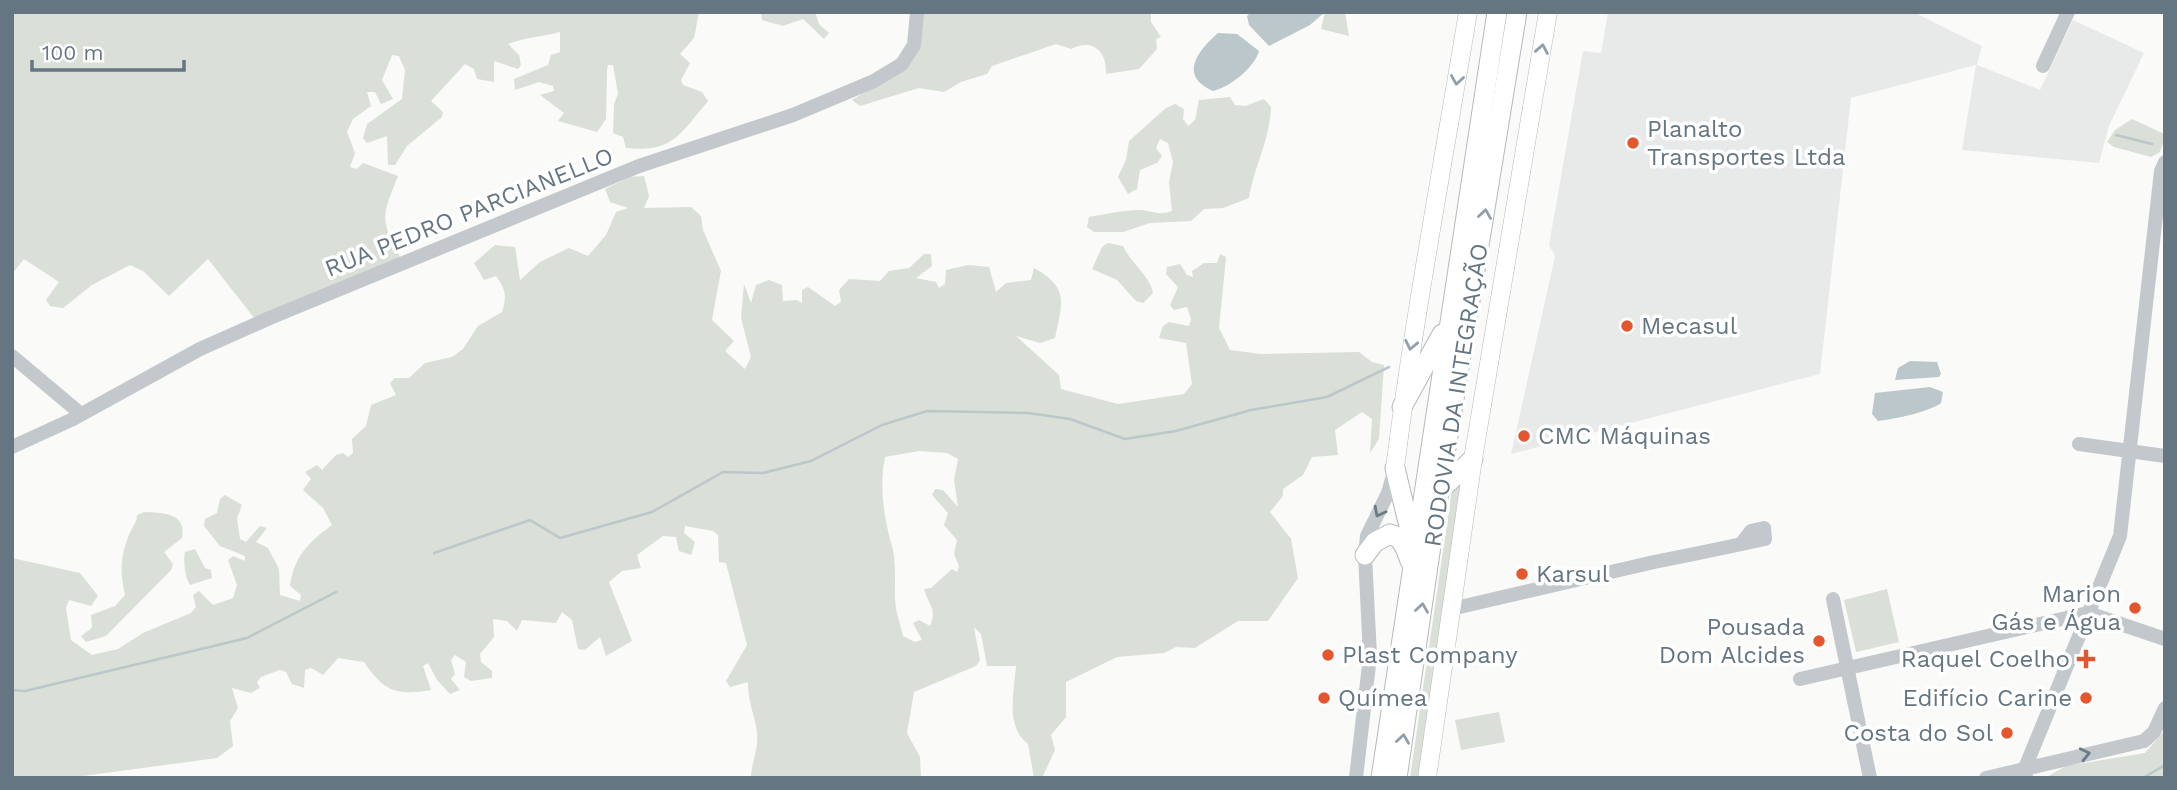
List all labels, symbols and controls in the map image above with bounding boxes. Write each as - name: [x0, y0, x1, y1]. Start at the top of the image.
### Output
- scale bar: [32, 28, 184, 72]
- text: 100 m: [42, 40, 104, 65]
- one-way arrow: [1534, 43, 1549, 55]
- one-way arrow: [1450, 74, 1465, 86]
- place label: Planalto Transportes Ltda: [1647, 115, 1846, 171]
- marker: Planalto Transportes Ltda: [1625, 135, 1641, 151]
- street label: RUA PEDRO PARCIANELLO: [321, 141, 617, 283]
- one-way arrow: [1477, 208, 1492, 220]
- street label: RODOVIA DA INTEGRAÇÃO: [1418, 241, 1494, 549]
- place label: Mecasul: [1641, 312, 1738, 340]
- marker: Mecasul: [1619, 318, 1635, 334]
- one-way arrow: [1405, 339, 1420, 351]
- place label: CMC Máquinas: [1538, 422, 1711, 450]
- marker: CMC Máquinas: [1516, 428, 1532, 444]
- one-way arrow: [1374, 505, 1388, 517]
- place label: Karsul: [1536, 560, 1610, 588]
- marker: Karsul: [1514, 566, 1530, 582]
- place label: Marion Gás e Água: [1991, 580, 2121, 636]
- marker: Marion Gás e Água: [2127, 600, 2143, 616]
- one-way arrow: [1414, 602, 1429, 614]
- place label: Pousada Dom Alcides: [1659, 613, 1805, 669]
- marker: Pousada Dom Alcides: [1811, 633, 1827, 649]
- place label: Plast Company: [1342, 641, 1518, 669]
- place label: Raquel Coelho: [1901, 645, 2070, 673]
- marker: Plast Company: [1320, 647, 1336, 663]
- marker: Raquel Coelho: [2076, 649, 2096, 669]
- place label: Químea: [1338, 684, 1427, 712]
- place label: Edifício Carine: [1903, 684, 2072, 712]
- marker: Químea: [1316, 690, 1332, 706]
- marker: Edifício Carine: [2078, 690, 2094, 706]
- place label: Costa do Sol: [1843, 719, 1994, 747]
- marker: Costa do Sol: [1999, 725, 2015, 741]
- one-way arrow: [1395, 733, 1410, 745]
- one-way arrow: [2079, 748, 2091, 762]

